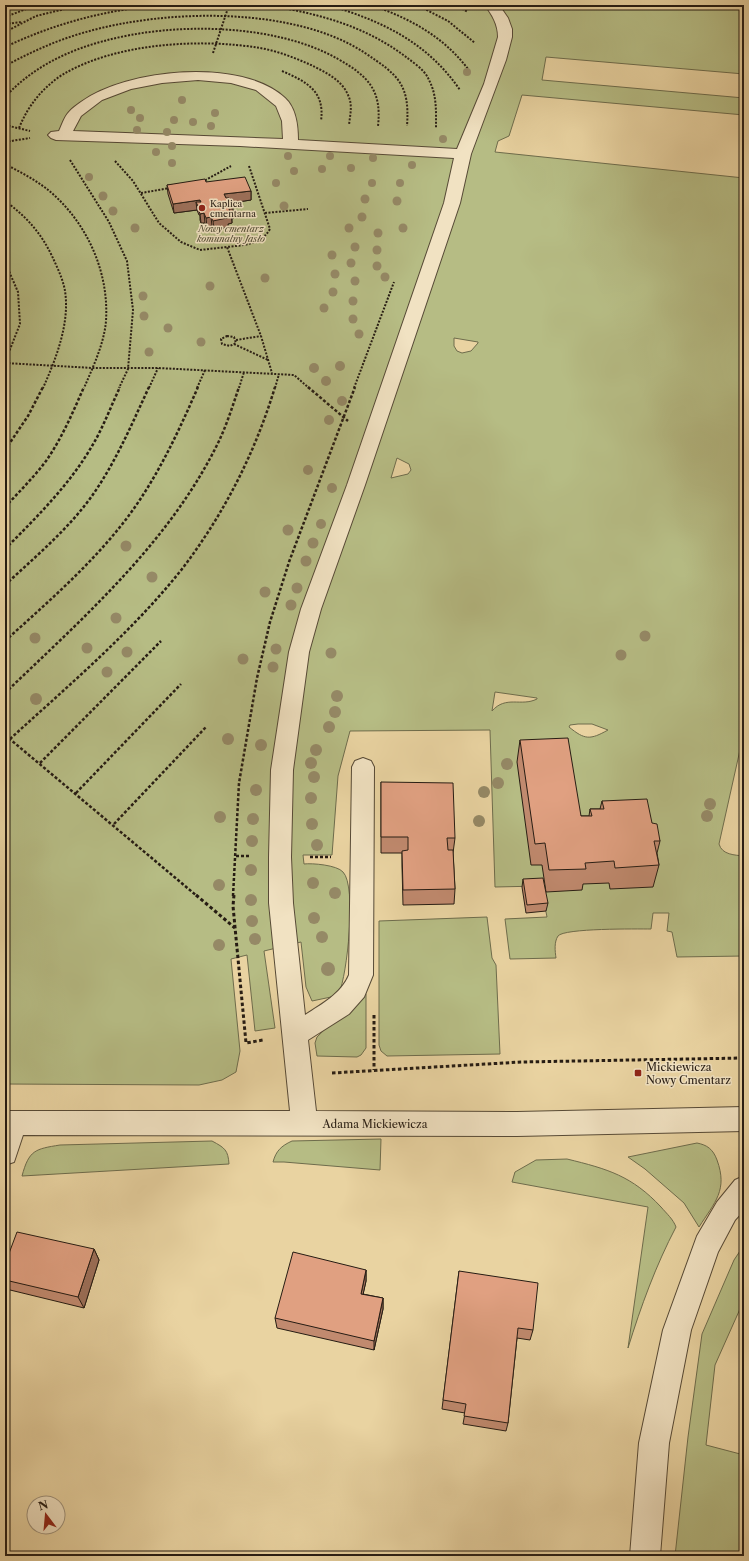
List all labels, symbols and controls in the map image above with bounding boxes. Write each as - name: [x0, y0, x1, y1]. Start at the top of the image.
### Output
- place label: Kaplica cmentarna: [210, 198, 256, 219]
- marker: Kaplica cmentarna: [197, 203, 207, 213]
- park label: Nowy cmentarz komunalny Jasło: [196, 223, 265, 244]
- place label: Mickiewicza Nowy Cmentarz: [646, 1060, 731, 1087]
- marker: Mickiewicza Nowy Cmentarz: [633, 1068, 643, 1078]
- street label: Adama Mickiewicza: [322, 1117, 428, 1131]
- north arrow: [26, 1495, 66, 1535]
- text: N: [37, 1497, 50, 1513]

